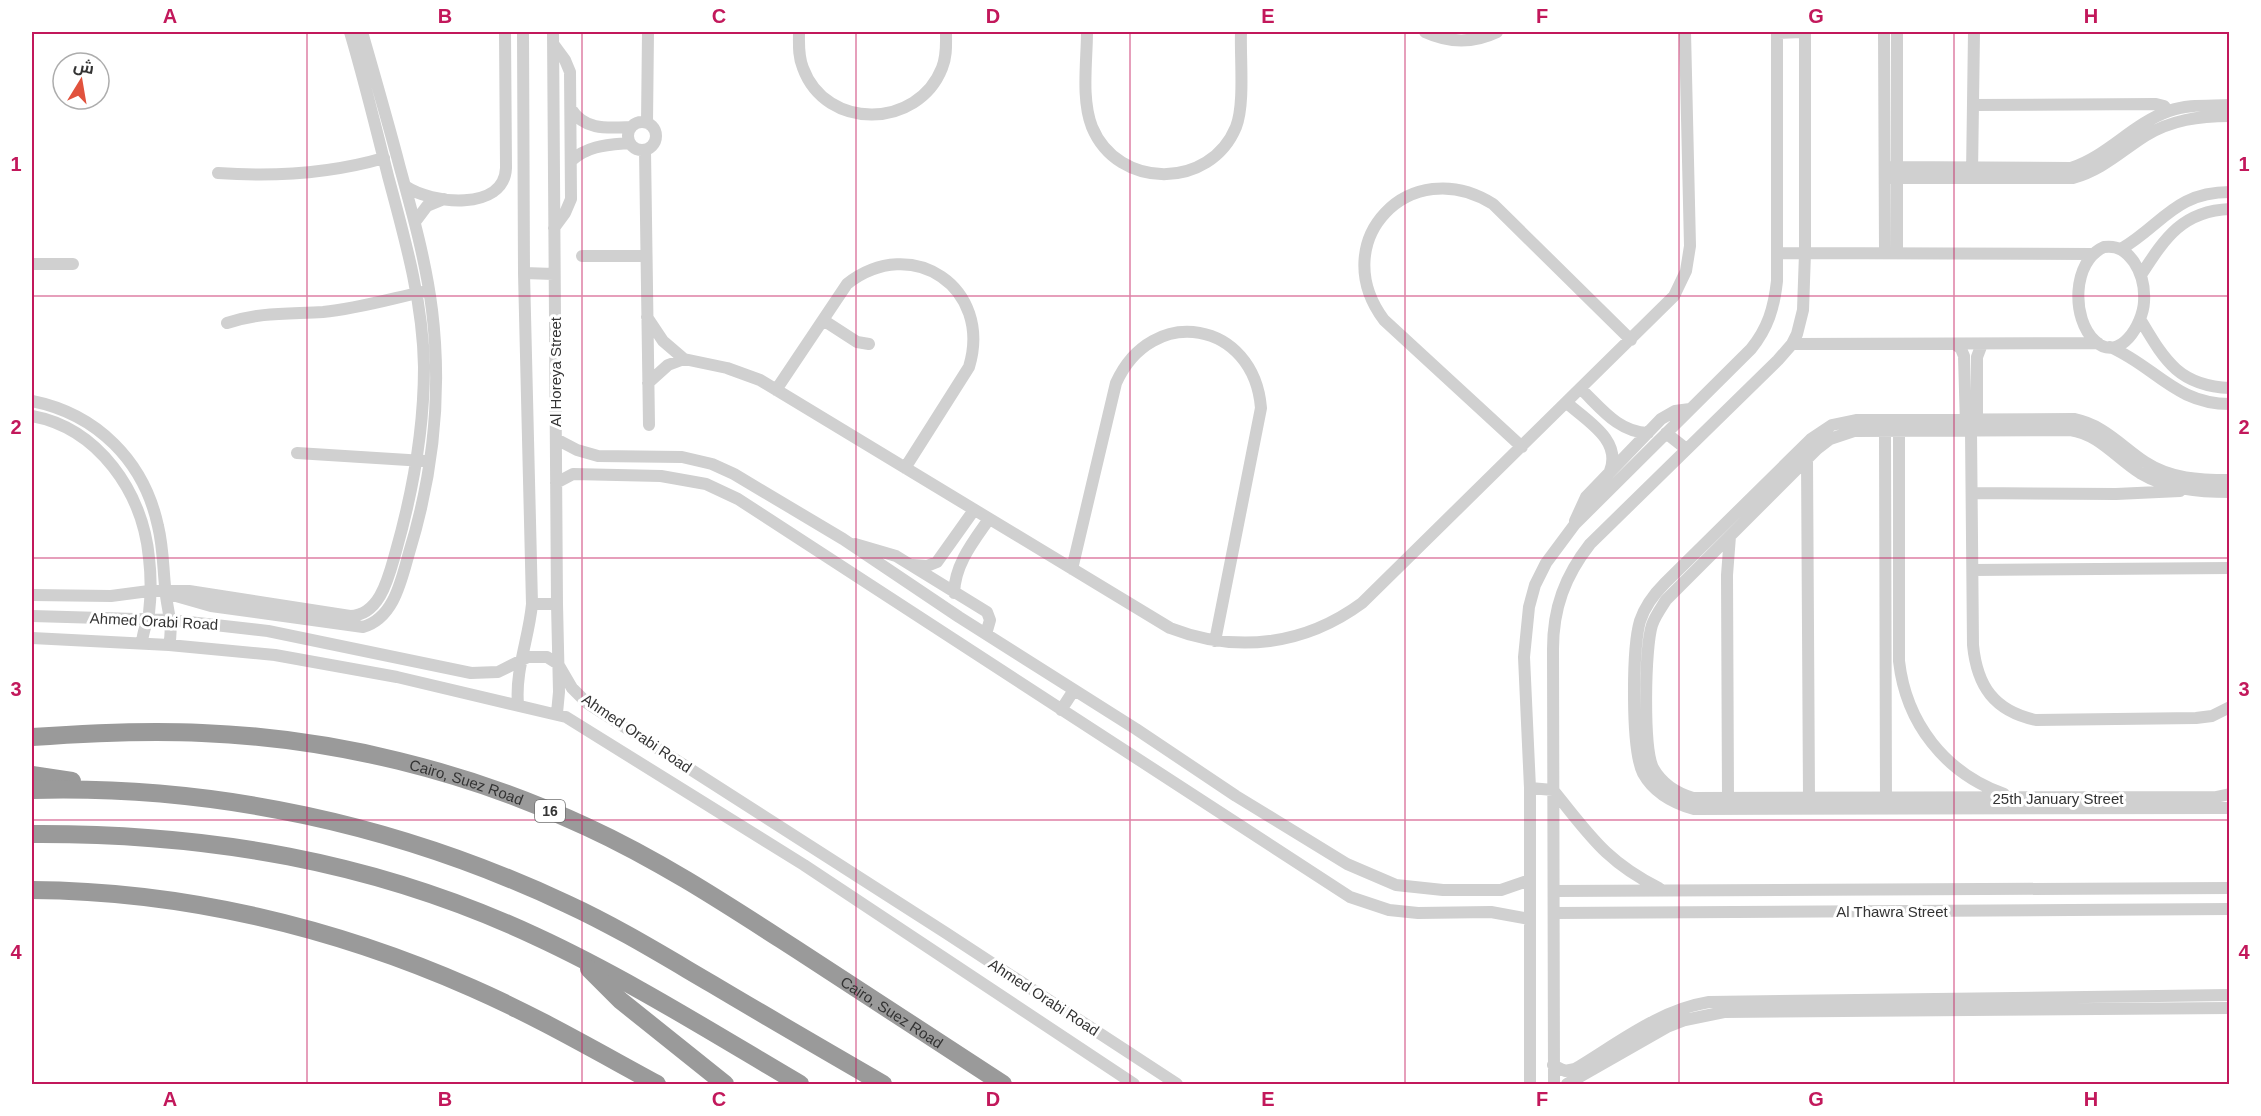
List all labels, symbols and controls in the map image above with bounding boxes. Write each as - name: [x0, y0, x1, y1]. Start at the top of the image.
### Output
- text: A: [163, 5, 177, 27]
- text: B: [438, 5, 452, 27]
- text: C: [712, 5, 726, 27]
- text: D: [986, 5, 1000, 27]
- text: E: [1261, 5, 1275, 27]
- text: F: [1536, 5, 1548, 27]
- text: G: [1808, 5, 1824, 27]
- text: H: [2084, 5, 2098, 27]
- north arrow: [51, 51, 111, 111]
- text: ش: [72, 56, 95, 78]
- text: 1: [10, 153, 22, 175]
- text: 1: [2238, 153, 2250, 175]
- street label: Al Horeya Street: [547, 316, 564, 427]
- text: 2: [10, 416, 22, 438]
- text: 2: [2238, 416, 2250, 438]
- street label: Ahmed Orabi Road: [89, 609, 219, 633]
- text: 3: [10, 678, 22, 700]
- text: 3: [2238, 678, 2250, 700]
- street label: Ahmed Orabi Road: [579, 690, 695, 776]
- street label: Cairo, Suez Road: [408, 755, 526, 808]
- street label: 25th January Street: [1993, 790, 2124, 807]
- road number: 16: [535, 800, 565, 822]
- street label: Al Thawra Street: [1836, 903, 1949, 920]
- text: 4: [10, 941, 22, 963]
- text: 4: [2238, 941, 2250, 963]
- street label: Ahmed Orabi Road: [986, 955, 1102, 1039]
- street label: Cairo, Suez Road: [838, 972, 946, 1051]
- text: A: [163, 1088, 177, 1110]
- text: B: [438, 1088, 452, 1110]
- text: C: [712, 1088, 726, 1110]
- text: D: [986, 1088, 1000, 1110]
- text: E: [1261, 1088, 1275, 1110]
- text: F: [1536, 1088, 1548, 1110]
- text: G: [1808, 1088, 1824, 1110]
- text: H: [2084, 1088, 2098, 1110]

